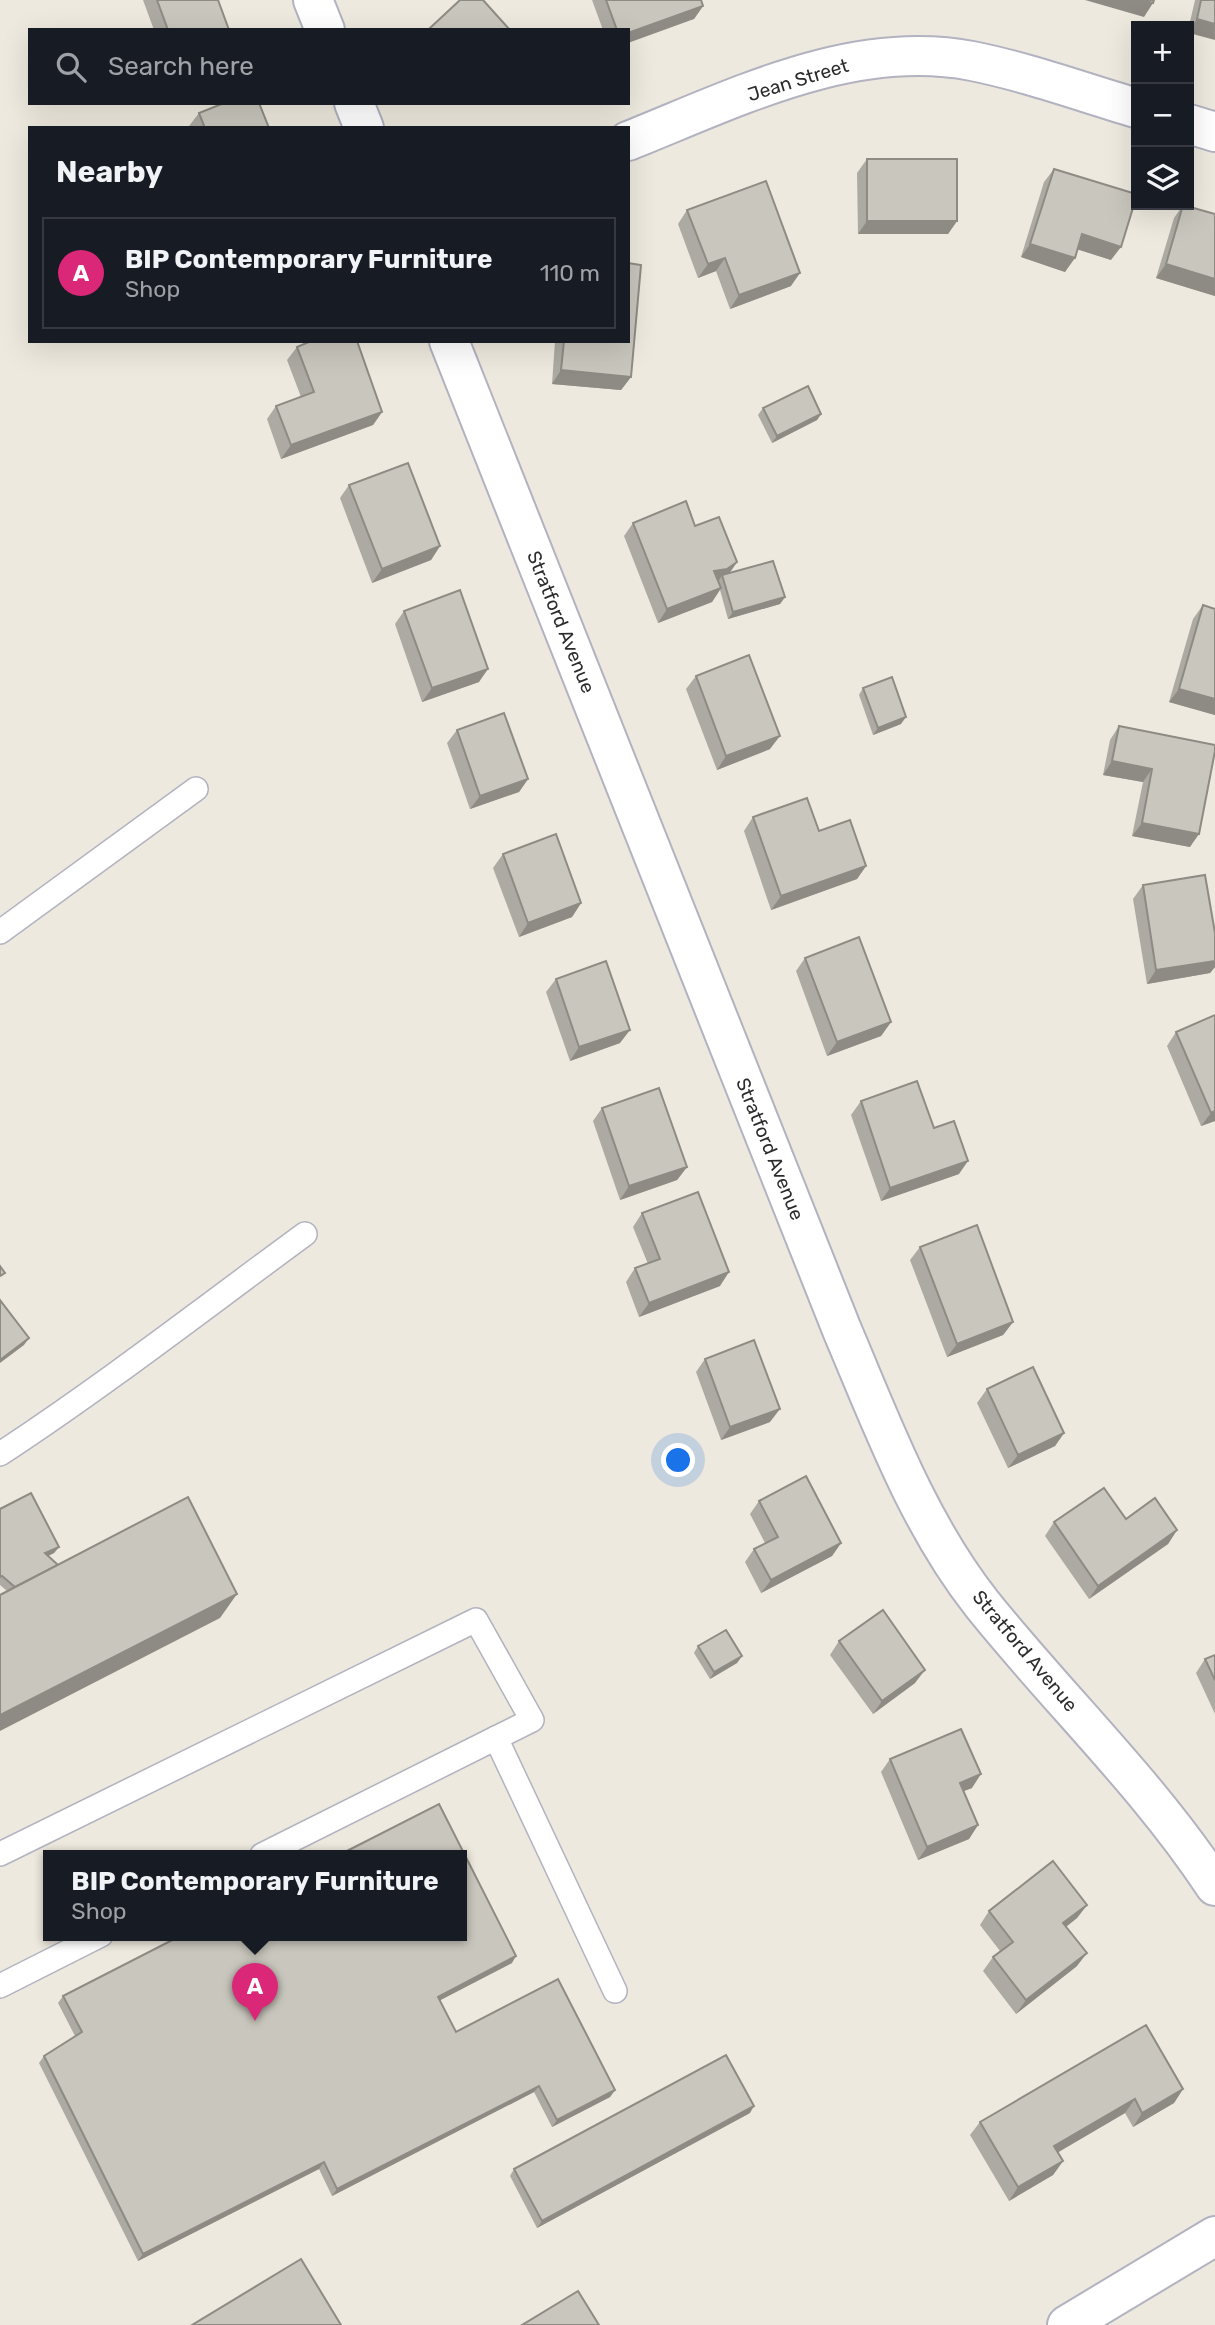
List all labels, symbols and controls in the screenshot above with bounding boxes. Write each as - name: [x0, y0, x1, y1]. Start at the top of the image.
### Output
- map controls: [1131, 21, 1194, 210]
- button: +: [1131, 21, 1194, 84]
- search box: [28, 28, 630, 105]
- icon: search: [52, 48, 90, 86]
- text: Search here: [108, 51, 254, 82]
- street label: Jean Street: [745, 54, 852, 106]
- button: −: [1131, 84, 1194, 147]
- button: layers: [1131, 147, 1194, 210]
- text: Nearby: [56, 154, 163, 190]
- text: BIP Contemporary Furniture: [125, 244, 492, 275]
- text: A: [73, 259, 89, 287]
- text: 110 m: [540, 259, 600, 287]
- text: Shop: [125, 275, 180, 303]
- street label: Stratford Avenue: [522, 548, 600, 696]
- street label: Stratford Avenue: [731, 1075, 809, 1223]
- your location: [661, 1443, 695, 1477]
- street label: Stratford Avenue: [968, 1586, 1082, 1716]
- popup: [43, 1850, 467, 1941]
- text: BIP Contemporary Furniture: [71, 1866, 439, 1897]
- text: Shop: [71, 1897, 127, 1925]
- pin: A: [232, 1963, 278, 2021]

